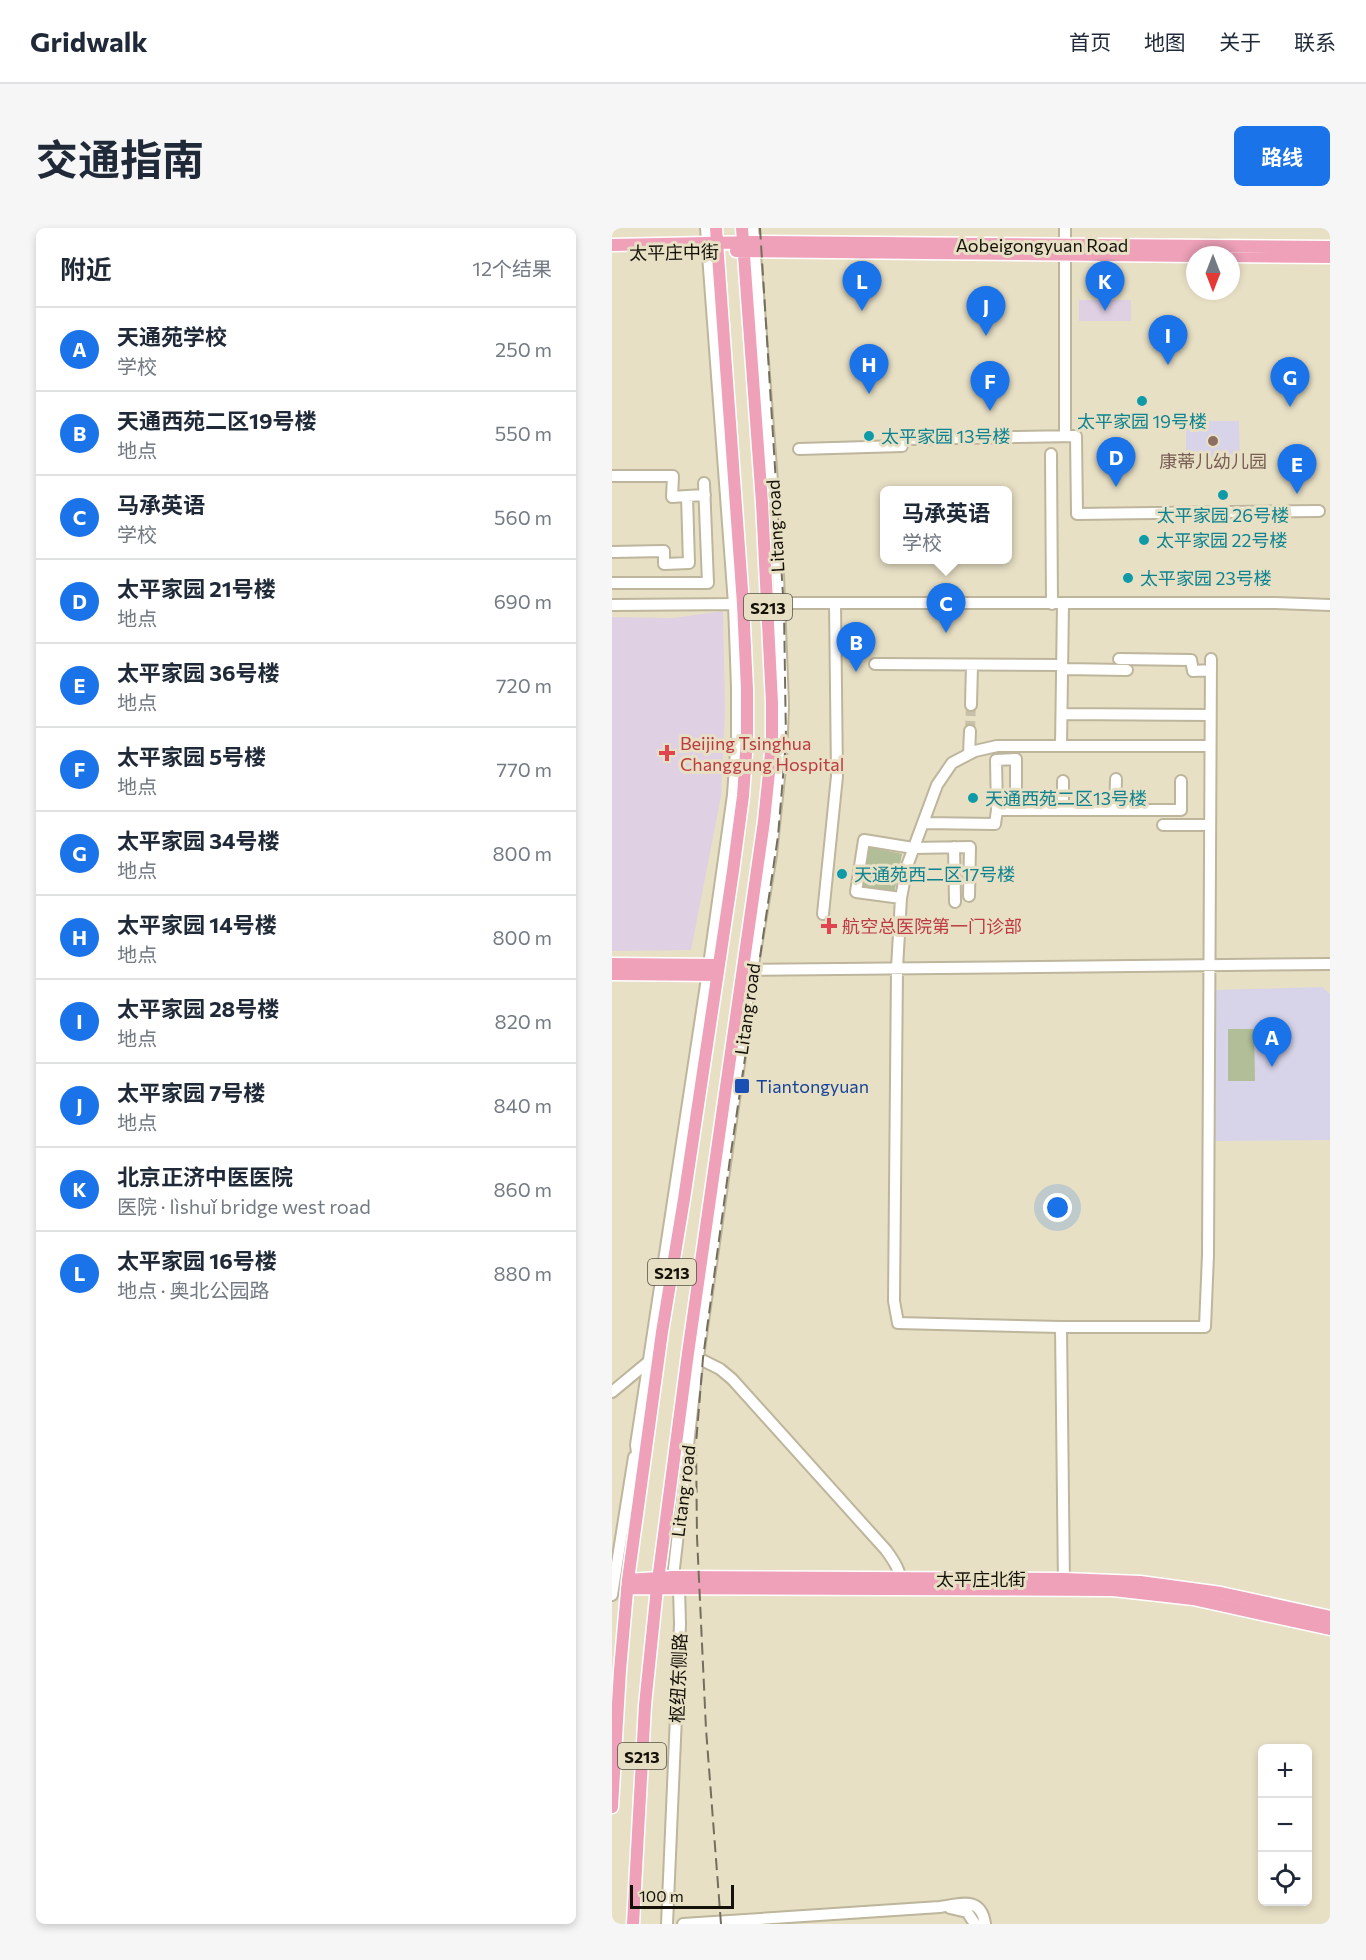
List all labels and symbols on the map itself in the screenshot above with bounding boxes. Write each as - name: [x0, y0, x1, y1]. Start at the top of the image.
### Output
- street label: Aobeigongyuan Road: [956, 234, 1128, 256]
- street label: 太平庄中街: [629, 240, 719, 264]
- north arrow: [1186, 246, 1240, 300]
- pin: L: [842, 262, 882, 311]
- pin: K: [1086, 262, 1124, 311]
- pin: J: [966, 286, 1006, 336]
- pin: I: [1148, 316, 1188, 365]
- pin: H: [850, 344, 888, 394]
- pin: G: [1270, 358, 1310, 407]
- pin: F: [970, 362, 1010, 411]
- marker: 太平家园 19号楼: [1135, 394, 1149, 408]
- place label: 太平家园 19号楼: [1077, 410, 1207, 432]
- place label: 太平家园 13号楼: [881, 425, 1010, 447]
- marker: 太平家园 13号楼: [862, 429, 876, 443]
- marker: 康蒂儿幼儿园: [1206, 434, 1220, 448]
- pin: D: [1096, 438, 1136, 487]
- pin: E: [1278, 444, 1316, 494]
- place label: 康蒂儿幼儿园: [1159, 450, 1267, 472]
- street label: Litang road: [762, 479, 788, 573]
- marker: 太平家园 26号楼: [1216, 488, 1230, 502]
- place label: 太平家园 26号楼: [1157, 504, 1289, 526]
- place label: 太平家园 22号楼: [1156, 529, 1287, 551]
- marker: 太平家园 22号楼: [1137, 533, 1151, 547]
- place label: 太平家园 23号楼: [1140, 567, 1272, 589]
- marker: 太平家园 23号楼: [1121, 571, 1135, 585]
- pin: C: [926, 584, 966, 633]
- road number: S213: [744, 594, 792, 620]
- pin: B: [836, 622, 876, 672]
- place label: Beijing Tsinghua Changgung Hospital: [680, 732, 844, 775]
- marker: Beijing Tsinghua Changgung Hospital: [658, 744, 676, 762]
- place label: 天通西苑二区13号楼: [985, 787, 1147, 809]
- marker: 天通西苑二区13号楼: [966, 791, 980, 805]
- place label: 天通苑西二区17号楼: [854, 863, 1015, 885]
- marker: 天通苑西二区17号楼: [835, 867, 849, 881]
- place label: 航空总医院第一门诊部: [842, 915, 1022, 937]
- marker: 航空总医院第一门诊部: [820, 917, 838, 935]
- street label: Litang road: [730, 962, 764, 1056]
- pin: A: [1252, 1018, 1292, 1067]
- place label: Tiantongyuan: [756, 1075, 869, 1097]
- marker: Tiantongyuan: [733, 1077, 751, 1095]
- your location: [1043, 1193, 1072, 1222]
- road number: S213: [648, 1259, 696, 1285]
- street label: Litang road: [666, 1444, 700, 1538]
- street label: 太平庄北街: [936, 1568, 1026, 1590]
- street label: 枢纽东侧路: [665, 1633, 691, 1723]
- road number: S213: [618, 1743, 666, 1769]
- scale bar: [630, 1882, 734, 1910]

